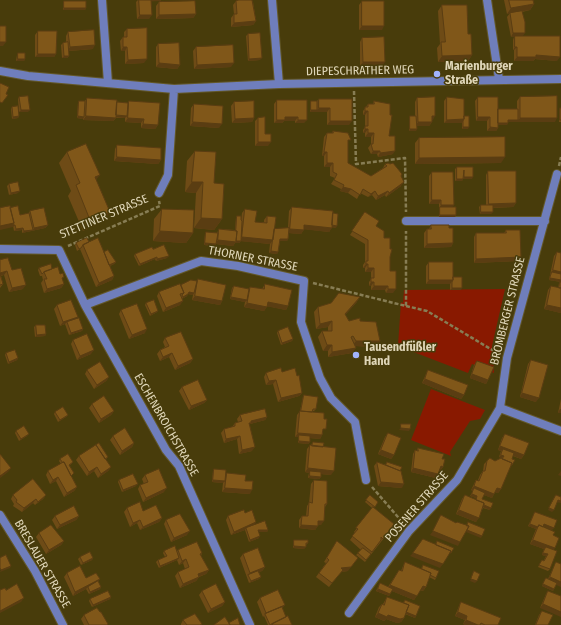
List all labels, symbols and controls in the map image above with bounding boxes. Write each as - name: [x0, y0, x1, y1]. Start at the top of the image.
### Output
- place label: Marienburger Straße: [445, 60, 513, 88]
- street label: DIEPESCHRATHER WEG: [306, 63, 414, 79]
- marker: Marienburger Straße: [432, 69, 442, 79]
- street label: STETTINER STRASSE: [58, 192, 150, 242]
- street label: THORNER STRASSE: [207, 243, 299, 275]
- street label: BROMBERGER STRASSE: [488, 255, 528, 367]
- place label: Tausendfüßler Hand: [364, 341, 436, 369]
- marker: Tausendfüßler Hand: [351, 350, 361, 360]
- street label: ESCHENBROICHSTRASSE: [131, 371, 201, 479]
- street label: POSENER STRASSE: [382, 469, 452, 545]
- street label: BRESLAUER STRASSE: [11, 517, 73, 611]

